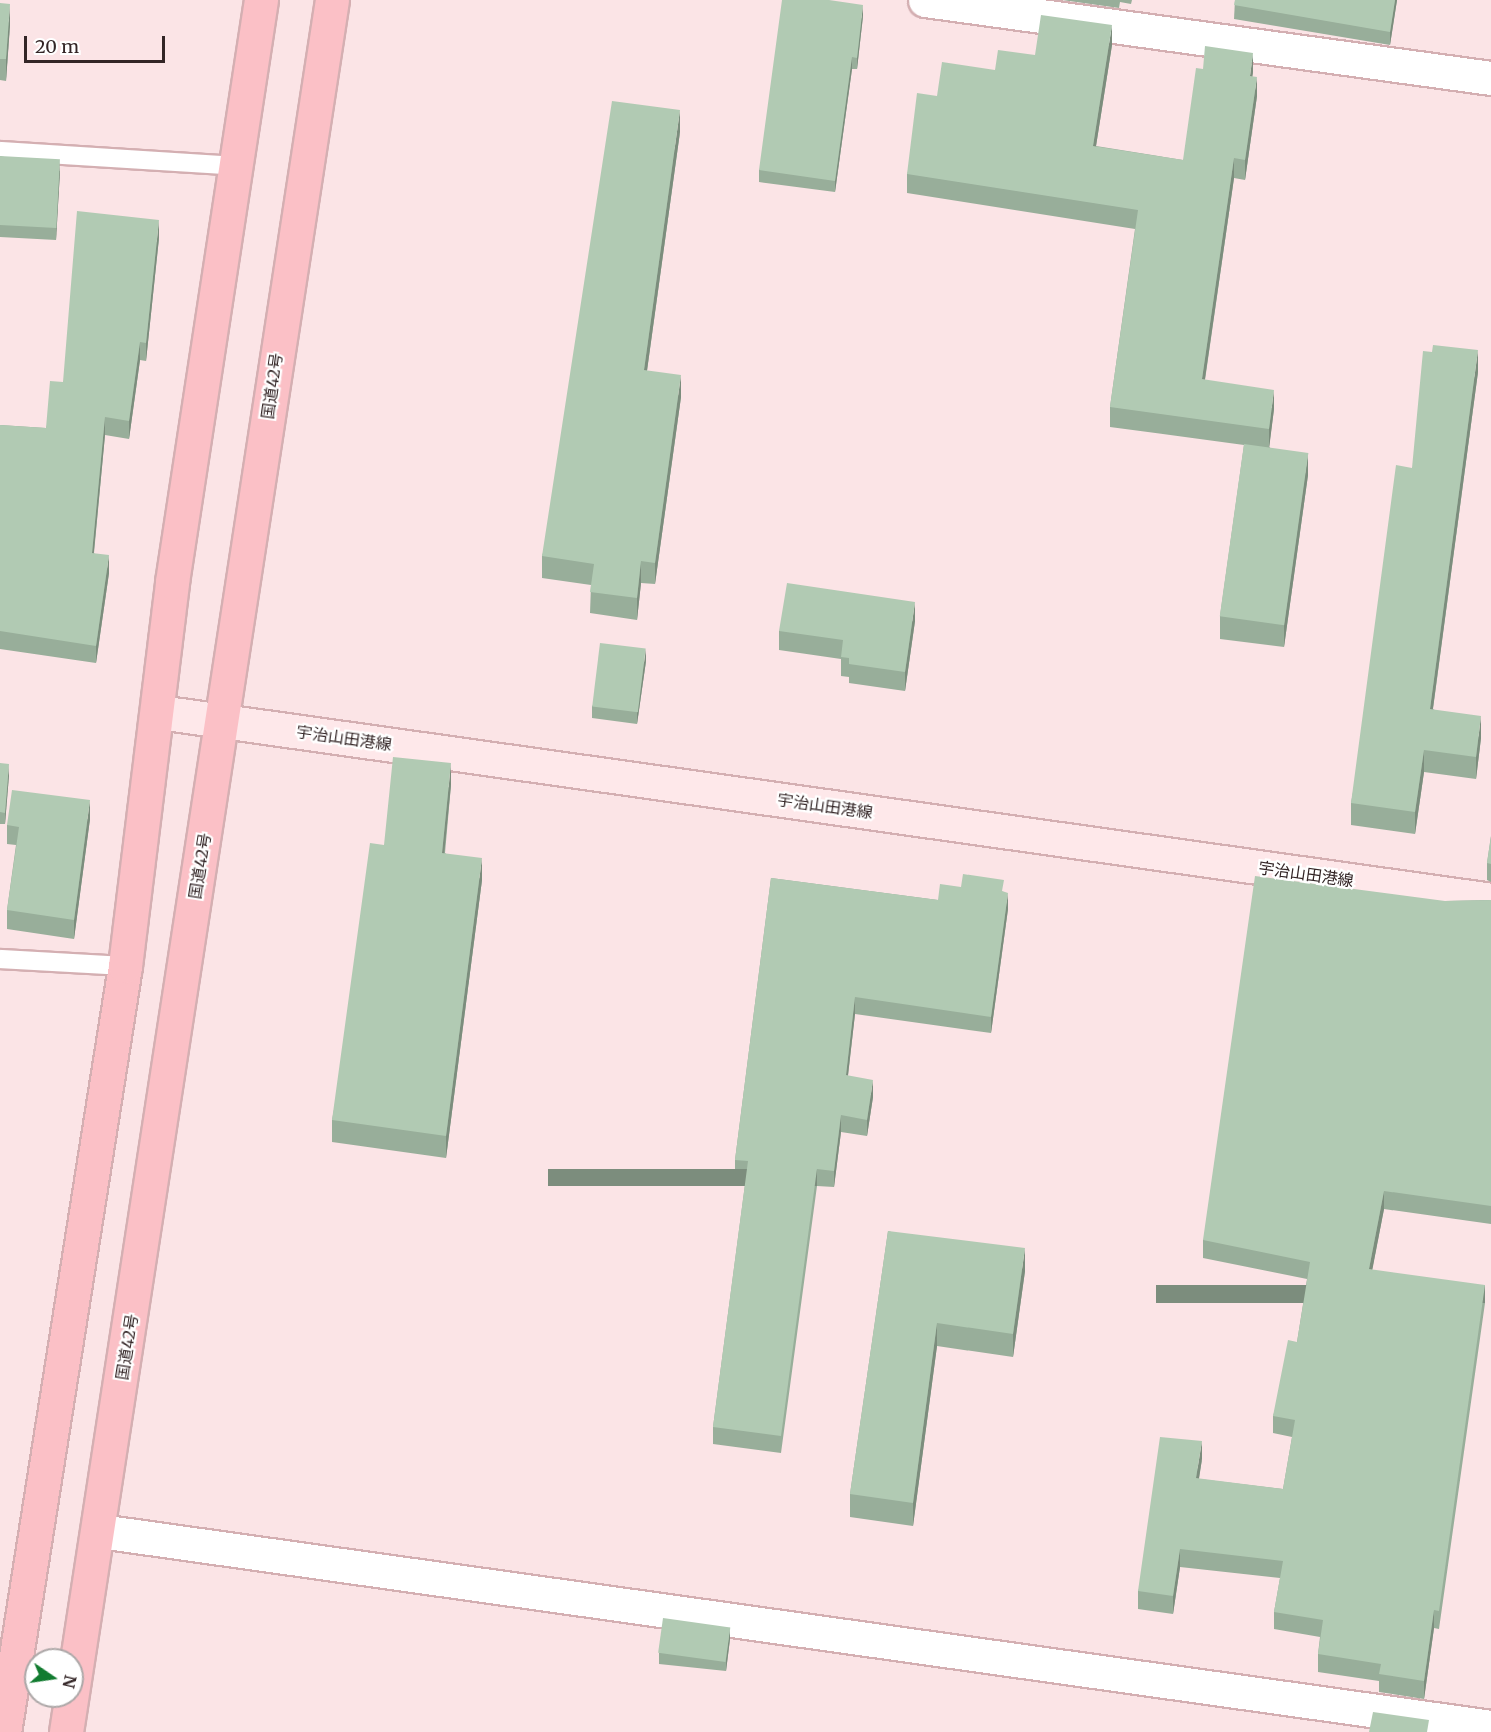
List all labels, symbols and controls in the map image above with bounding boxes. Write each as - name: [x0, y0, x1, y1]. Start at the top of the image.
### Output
- scale bar: [27, 24, 168, 62]
- text: 20 m: [35, 35, 79, 58]
- street label: 国道42号: [258, 352, 286, 420]
- street label: 宇治山田港線: [295, 722, 393, 754]
- street label: 宇治山田港線: [776, 790, 874, 822]
- street label: 国道42号: [185, 832, 215, 900]
- street label: 宇治山田港線: [1257, 858, 1355, 890]
- street label: 国道42号: [112, 1313, 142, 1381]
- north arrow: [24, 1648, 84, 1708]
- text: N: [58, 1673, 81, 1690]

